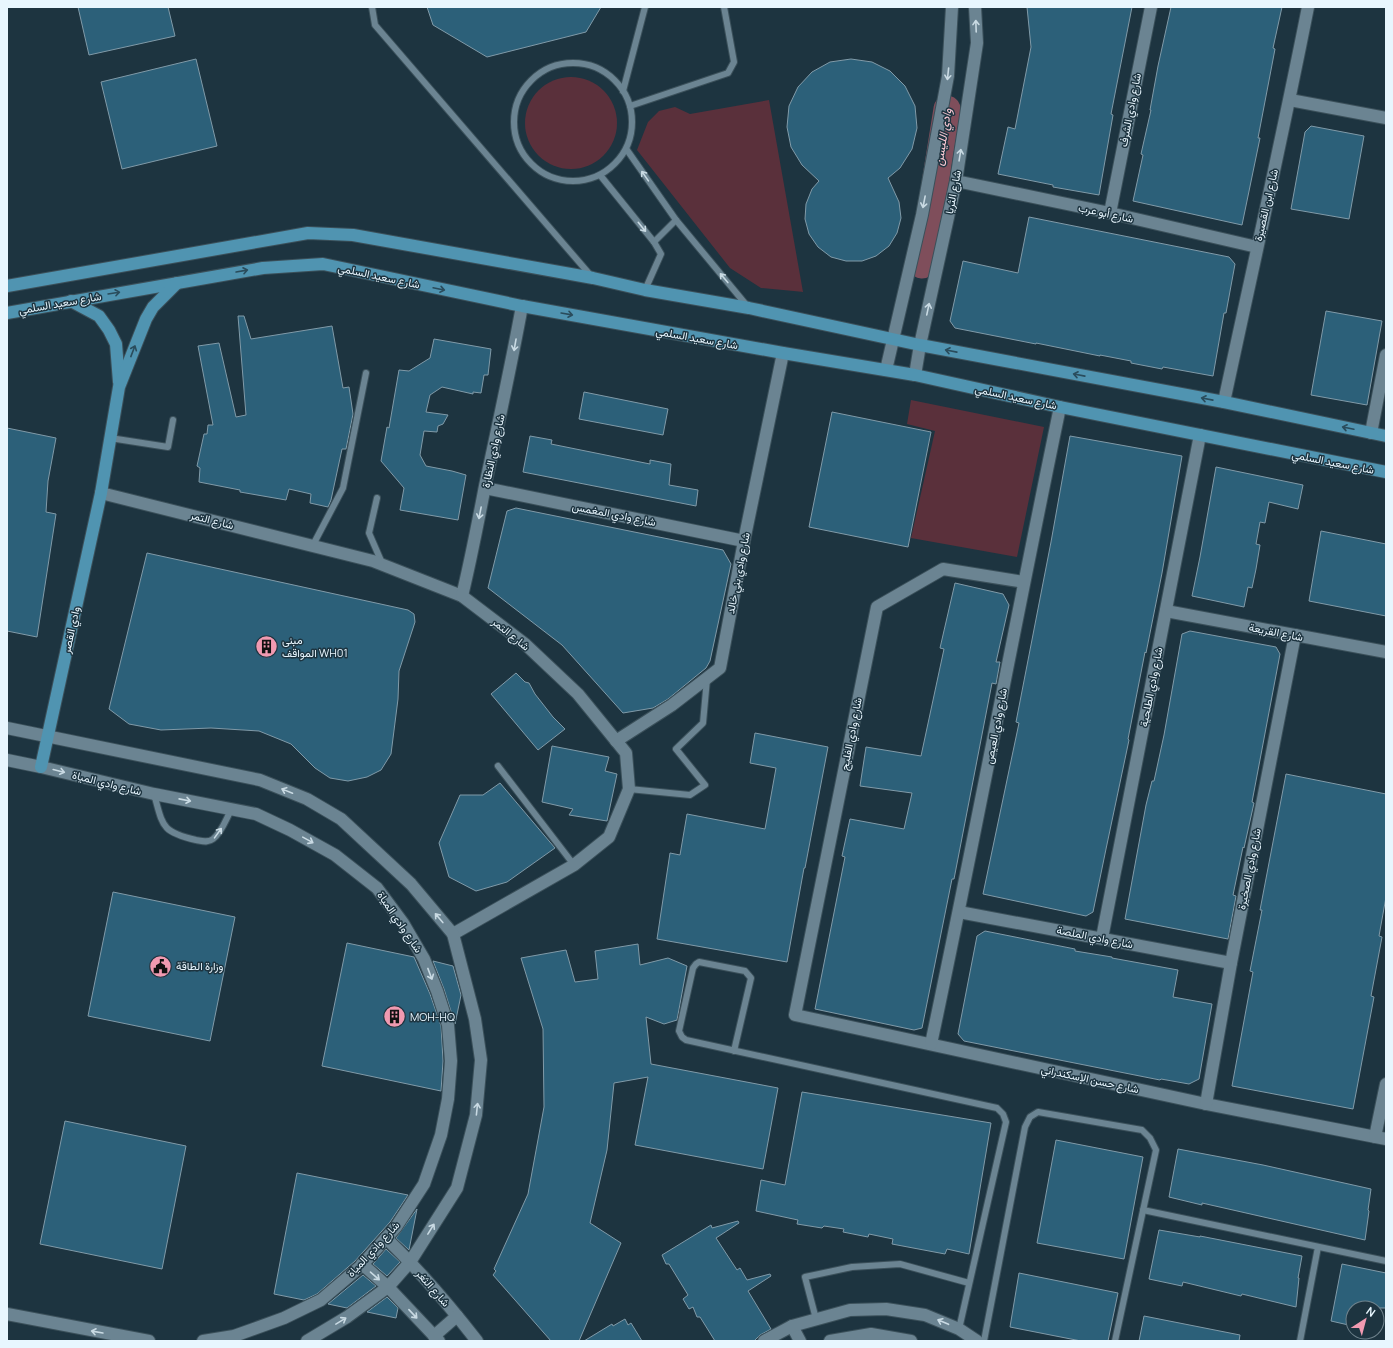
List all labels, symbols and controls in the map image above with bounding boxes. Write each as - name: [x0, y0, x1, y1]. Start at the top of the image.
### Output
- one-way arrow: [972, 20, 980, 33]
- one-way arrow: [944, 67, 951, 80]
- street label: شارع وادي الشرف: [1115, 71, 1147, 149]
- water label: وادي الليسن: [930, 106, 958, 167]
- one-way arrow: [956, 148, 964, 161]
- street label: شارع ابن القصيرة: [1250, 167, 1282, 243]
- street label: شارع الثريا: [941, 168, 965, 215]
- one-way arrow: [641, 170, 649, 181]
- one-way arrow: [920, 195, 928, 208]
- street label: شارع أبو عرب: [1077, 199, 1135, 227]
- one-way arrow: [638, 221, 647, 232]
- street label: شارع سعيد السلمي: [336, 259, 422, 295]
- one-way arrow: [236, 267, 249, 275]
- one-way arrow: [720, 273, 729, 284]
- one-way arrow: [433, 285, 446, 293]
- street label: شارع سعيد السلمي: [18, 288, 103, 320]
- one-way arrow: [107, 289, 120, 297]
- one-way arrow: [924, 303, 932, 316]
- one-way arrow: [560, 311, 573, 319]
- street label: شارع سعيد السلمي: [654, 323, 740, 355]
- one-way arrow: [511, 338, 519, 351]
- one-way arrow: [130, 345, 138, 357]
- one-way arrow: [945, 346, 958, 354]
- one-way arrow: [1073, 371, 1086, 379]
- street label: شارع سعيد السلمي: [973, 380, 1059, 416]
- one-way arrow: [1201, 395, 1214, 403]
- street label: شارع وادي النظارة: [477, 412, 511, 490]
- one-way arrow: [1342, 424, 1355, 432]
- street label: شارع سعيد السلمي: [1290, 446, 1376, 480]
- street label: شارع وادي المغمس: [570, 498, 658, 532]
- one-way arrow: [476, 506, 484, 519]
- street label: شارع التمر: [187, 507, 236, 533]
- street label: شارع وادي بني خالد: [722, 531, 756, 615]
- street label: وادي القصر: [58, 605, 86, 656]
- street label: شارع التمر: [488, 613, 534, 654]
- street label: شارع القريعة: [1247, 619, 1305, 645]
- place label: مبنى المواقف WH01: [282, 632, 348, 660]
- building icon: مبنى المواقف WH01: [253, 633, 279, 659]
- street label: شارع وادي الطلحية: [1135, 645, 1169, 729]
- street label: شارع وادي العيص: [981, 686, 1013, 766]
- street label: شارع وادي الفليح: [836, 696, 868, 772]
- street label: شارع وادي المياة: [70, 767, 144, 801]
- one-way arrow: [52, 768, 65, 776]
- one-way arrow: [282, 787, 294, 795]
- one-way arrow: [179, 797, 192, 805]
- street label: شارع وادي الصخيرة: [1233, 827, 1267, 911]
- one-way arrow: [214, 828, 222, 839]
- one-way arrow: [302, 837, 314, 845]
- street label: شارع وادي المياة: [372, 888, 427, 957]
- one-way arrow: [435, 912, 444, 923]
- street label: شارع وادي الملصة: [1055, 922, 1135, 954]
- public building icon: وزارة الطاقة: [148, 953, 174, 979]
- place label: وزارة الطاقة: [176, 958, 224, 973]
- one-way arrow: [427, 968, 434, 980]
- building icon: MOH-HQ: [381, 1004, 407, 1030]
- place label: MOH-HQ: [410, 1009, 455, 1024]
- street label: شارع حسن الإسكندراني: [1039, 1061, 1141, 1099]
- one-way arrow: [473, 1103, 480, 1116]
- street label: شارع وادي المياة: [343, 1217, 405, 1282]
- one-way arrow: [427, 1224, 435, 1235]
- street label: شارع الثغر: [412, 1265, 454, 1310]
- one-way arrow: [370, 1271, 380, 1280]
- north arrow: [1345, 1300, 1385, 1340]
- text: N: [1364, 1303, 1379, 1320]
- one-way arrow: [409, 1309, 418, 1319]
- one-way arrow: [335, 1316, 347, 1324]
- one-way arrow: [937, 1318, 949, 1326]
- one-way arrow: [91, 1328, 104, 1336]

